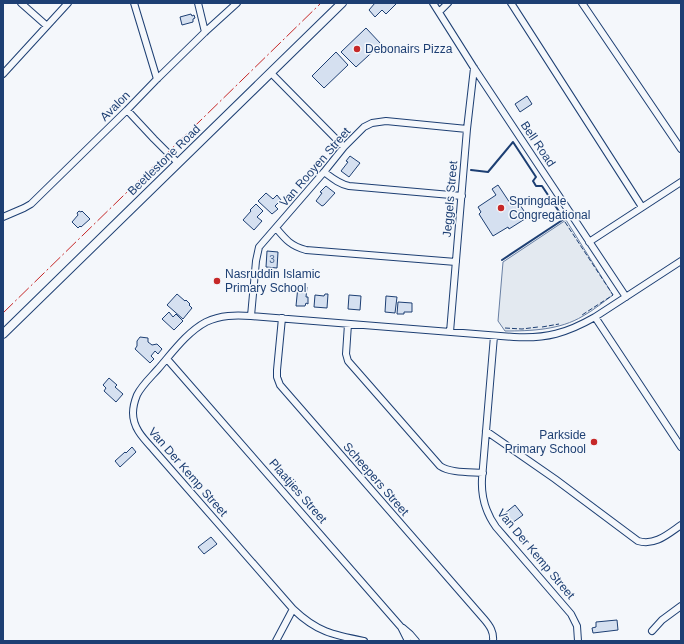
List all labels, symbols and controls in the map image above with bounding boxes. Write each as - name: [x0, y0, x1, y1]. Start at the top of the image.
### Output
- place label: Debonairs Pizza: [365, 42, 453, 56]
- marker: Debonairs Pizza: [352, 44, 362, 54]
- street label: Avalon: [97, 88, 133, 124]
- street label: Bell Road: [518, 119, 558, 169]
- street label: Beetlestone Road: [125, 122, 203, 198]
- street label: Van Rooyen Street: [277, 124, 354, 210]
- street label: Jeggels Street: [440, 160, 460, 238]
- place label: Springdale Congregational: [509, 194, 590, 222]
- marker: Springdale Congregational: [496, 203, 506, 213]
- house number: 3: [269, 254, 275, 265]
- place label: Nasruddin Islamic Primary School: [225, 267, 320, 295]
- marker: Nasruddin Islamic Primary School: [212, 276, 222, 286]
- street label: Van Der Kemp Street: [146, 425, 231, 520]
- place label: Parkside Primary School: [505, 428, 586, 456]
- marker: Parkside Primary School: [589, 437, 599, 447]
- street label: Scheepers Street: [340, 439, 412, 519]
- street label: Plaatjies Street: [266, 456, 330, 527]
- street label: Van Der Kemp Street: [494, 506, 578, 602]

